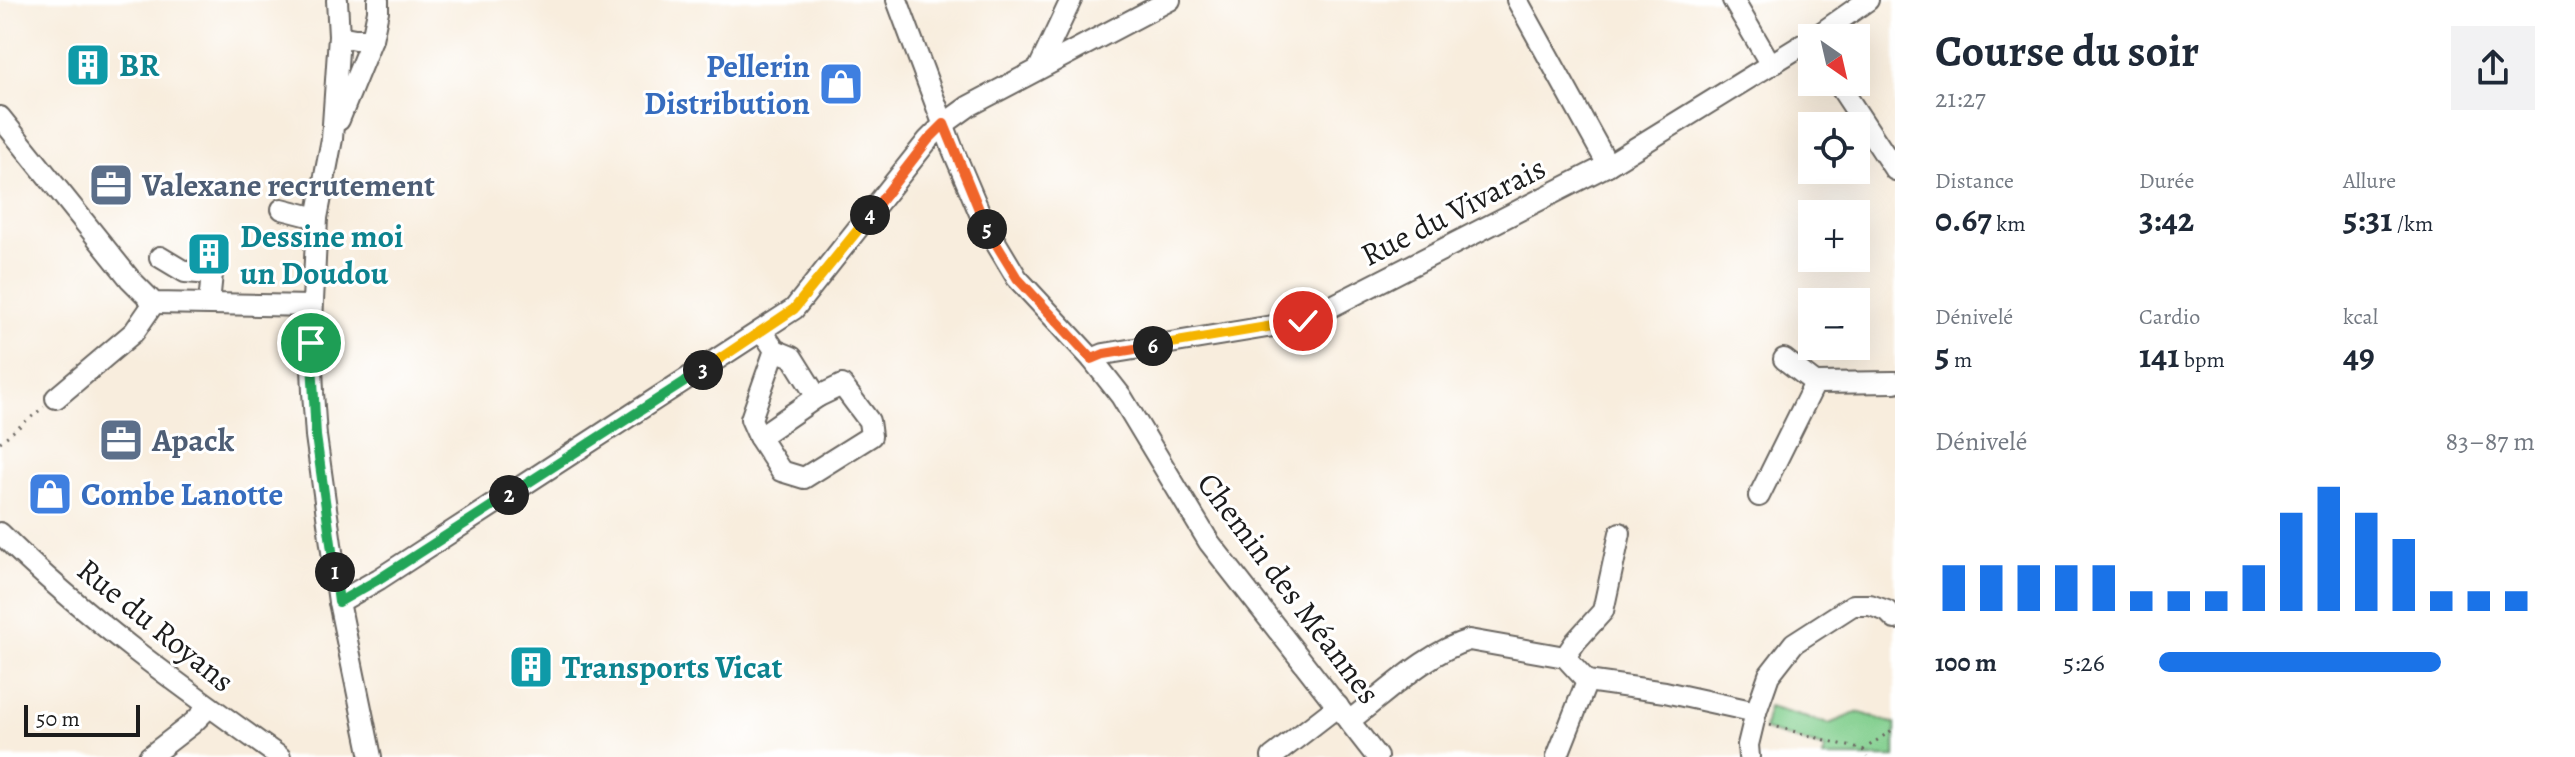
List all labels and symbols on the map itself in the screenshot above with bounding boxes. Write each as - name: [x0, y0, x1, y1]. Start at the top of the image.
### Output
- north arrow: [1798, 24, 1870, 96]
- building icon: BR: [64, 41, 112, 89]
- place label: BR: [119, 43, 160, 87]
- place label: Pellerin Distribution: [644, 44, 810, 125]
- shop icon: Pellerin Distribution: [817, 60, 865, 108]
- street label: Rue du Vivarais: [1353, 146, 1553, 276]
- office icon: Valexane recrutement: [87, 161, 135, 209]
- place label: Valexane recrutement: [141, 163, 435, 207]
- pin: 4: [850, 195, 890, 235]
- pin: 5: [967, 209, 1007, 249]
- place label: Dessine moi un Doudou: [240, 214, 403, 295]
- building icon: Dessine moi un Doudou: [185, 230, 233, 278]
- pin: [1269, 287, 1337, 355]
- pin: [277, 309, 345, 377]
- pin: 6: [1133, 326, 1173, 366]
- pin: 3: [683, 350, 723, 390]
- office icon: Apack: [97, 416, 145, 464]
- place label: Apack: [151, 418, 235, 462]
- street label: Chemin des Méannes: [1187, 463, 1391, 713]
- shop icon: Combe Lanotte: [26, 470, 74, 518]
- place label: Combe Lanotte: [81, 472, 283, 516]
- pin: 2: [489, 475, 529, 515]
- street label: Rue du Royans: [68, 548, 244, 702]
- pin: 1: [315, 552, 355, 592]
- building icon: Transports Vicat: [507, 643, 555, 691]
- place label: Transports Vicat: [562, 645, 783, 689]
- scale bar: [24, 701, 140, 737]

